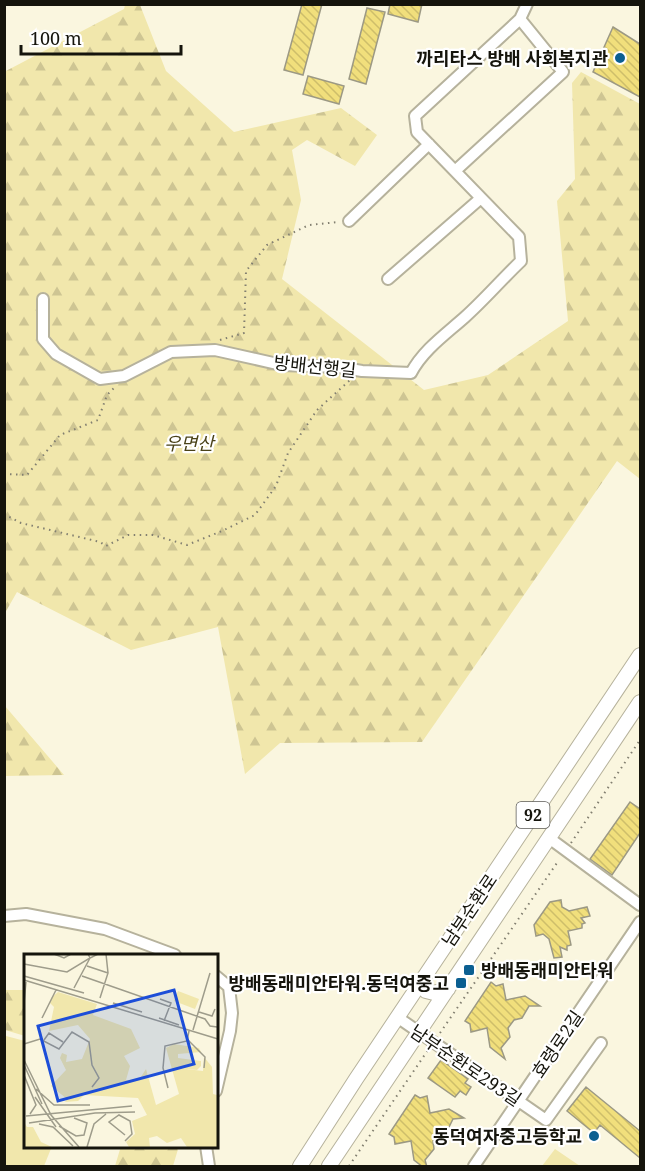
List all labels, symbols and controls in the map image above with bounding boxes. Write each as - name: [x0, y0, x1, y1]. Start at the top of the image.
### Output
- scale bar: [21, 18, 182, 56]
- text: 100 m: [30, 26, 82, 50]
- place label: 까리타스 방배 사회복지관: [416, 46, 608, 70]
- marker: 까리타스 방배 사회복지관: [613, 51, 627, 65]
- street label: 방배선행길: [273, 350, 357, 382]
- park label: 우면산: [164, 431, 216, 455]
- road number: 92: [516, 802, 550, 828]
- street label: 남부순환로: [436, 869, 502, 951]
- inset map: [24, 954, 218, 1147]
- place label: 방배동래미안타워: [481, 958, 613, 982]
- marker: 방배동래미안타워: [462, 963, 476, 977]
- place label: 방배동래미안타워.동덕여중고: [228, 971, 449, 995]
- marker: 방배동래미안타워.동덕여중고: [454, 976, 468, 990]
- street label: 효령로2길: [526, 1006, 588, 1082]
- street label: 남부순환로293길: [406, 1019, 526, 1111]
- place label: 동덕여자중고등학교: [433, 1124, 582, 1148]
- marker: 동덕여자중고등학교: [587, 1129, 601, 1143]

